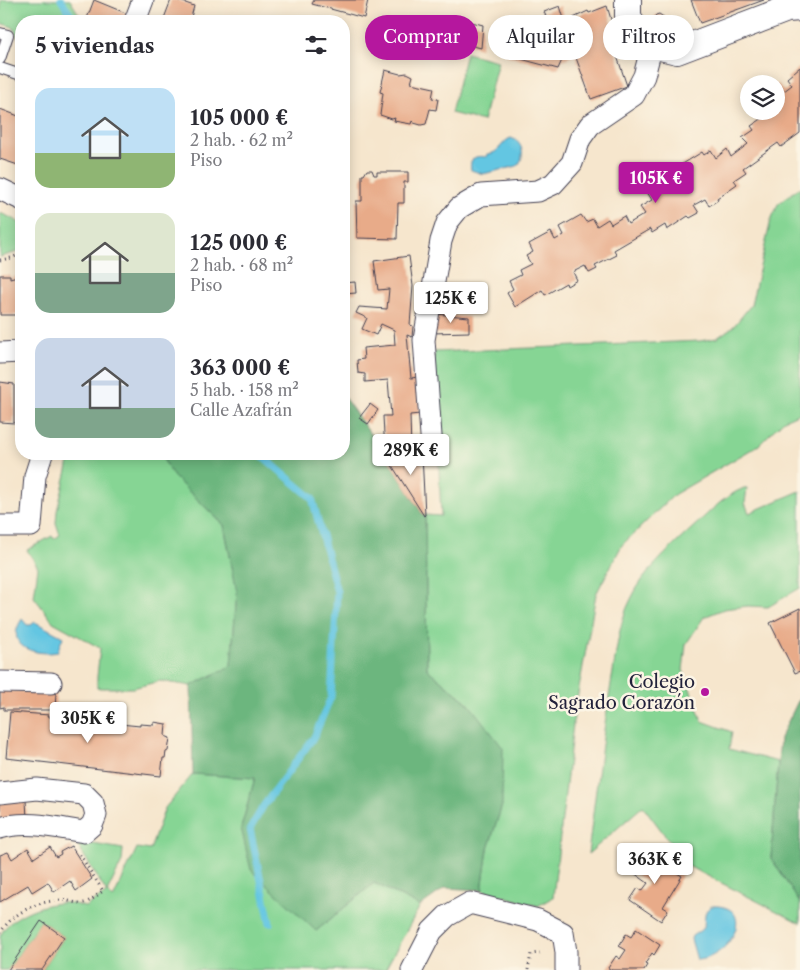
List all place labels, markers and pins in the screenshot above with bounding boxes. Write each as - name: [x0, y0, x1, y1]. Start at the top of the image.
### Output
- pin: 105K €: [615, 162, 697, 204]
- pin: 125K €: [410, 282, 492, 324]
- pin: 289K €: [370, 434, 452, 476]
- place label: Colegio Sagrado Corazón: [548, 671, 695, 714]
- marker: Colegio Sagrado Corazón: [699, 686, 711, 698]
- pin: 305K €: [47, 702, 129, 744]
- pin: 363K €: [614, 842, 696, 885]

